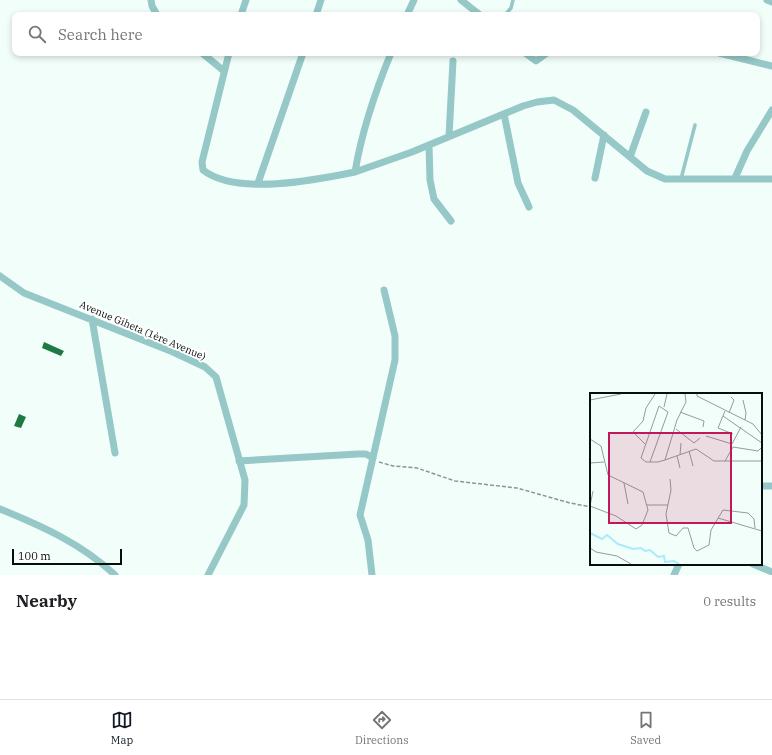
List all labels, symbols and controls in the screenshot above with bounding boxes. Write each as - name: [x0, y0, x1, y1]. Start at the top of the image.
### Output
- search box: [12, 12, 760, 56]
- icon: search: [26, 23, 48, 45]
- text: Search here: [58, 25, 143, 44]
- street label: Avenue Giheta (1ère Avenue): [78, 298, 208, 363]
- inset map: [590, 393, 762, 565]
- scale bar: [12, 547, 122, 566]
- text: 100 m: [18, 549, 51, 563]
- text: Nearby: [16, 590, 77, 612]
- text: 0 results: [703, 593, 756, 610]
- tab: Map: [111, 709, 133, 747]
- tab: Directions: [355, 709, 409, 747]
- tab: Saved: [630, 709, 661, 747]

